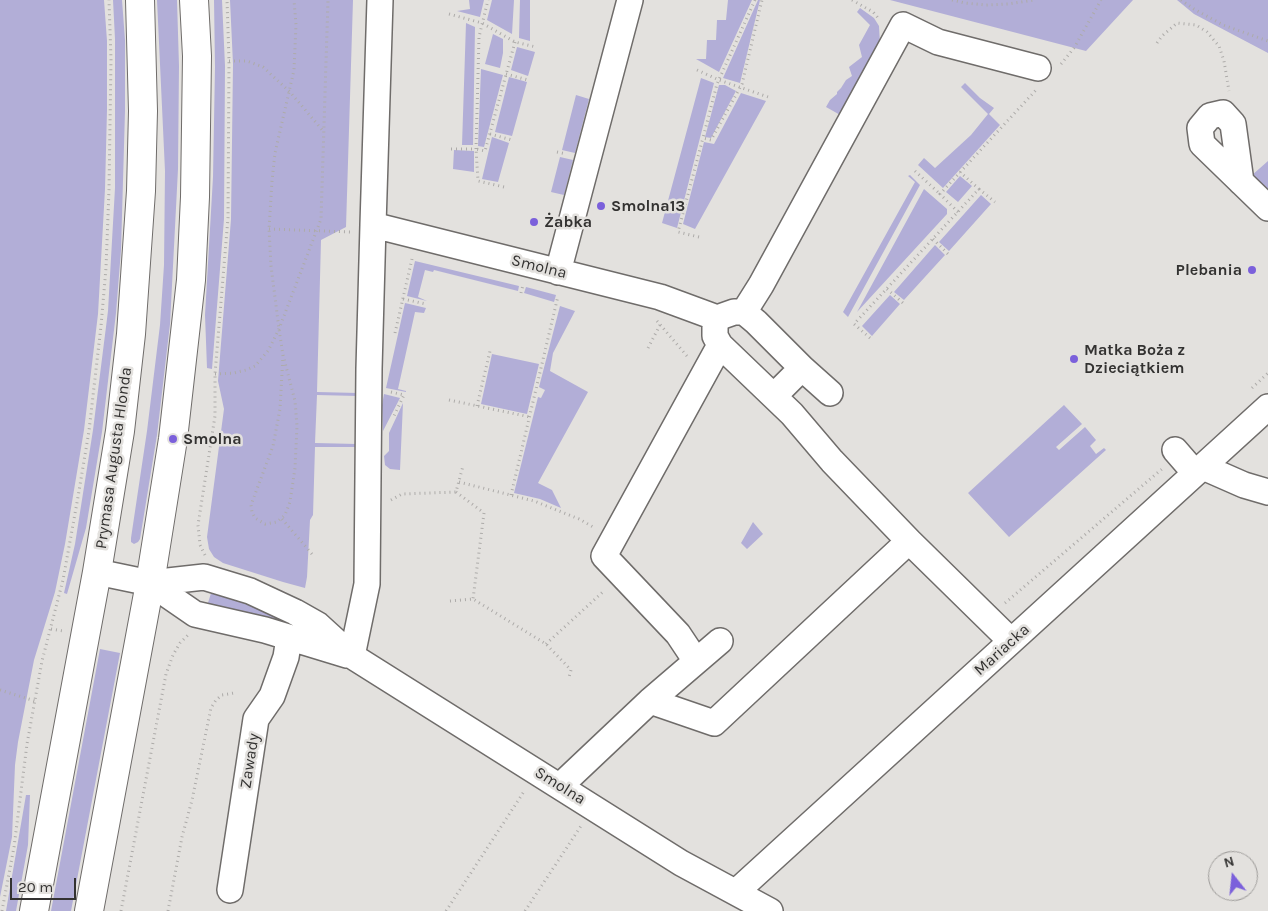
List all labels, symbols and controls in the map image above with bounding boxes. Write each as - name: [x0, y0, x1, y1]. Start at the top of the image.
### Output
- place label: Smolna13: [611, 196, 685, 216]
- marker: Smolna13: [595, 200, 607, 212]
- place label: Żabka: [544, 212, 592, 232]
- marker: Żabka: [528, 216, 540, 228]
- street label: Smolna: [509, 251, 569, 283]
- place label: Plebania: [1176, 260, 1242, 280]
- marker: Plebania: [1246, 264, 1258, 276]
- place label: Matka Boża z Dzieciątkiem: [1084, 340, 1185, 378]
- marker: Matka Boża z Dzieciątkiem: [1068, 353, 1080, 365]
- street label: Prymasa Augusta Hlonda: [92, 366, 136, 550]
- place label: Smolna: [183, 429, 242, 449]
- marker: Smolna: [167, 433, 179, 445]
- street label: Mariacka: [970, 620, 1034, 680]
- street label: Zawady: [236, 732, 264, 790]
- street label: Smolna: [531, 763, 589, 809]
- north arrow: [1208, 851, 1258, 901]
- text: N: [1222, 853, 1236, 872]
- scale bar: [12, 868, 79, 900]
- text: 20 m: [18, 878, 53, 896]

